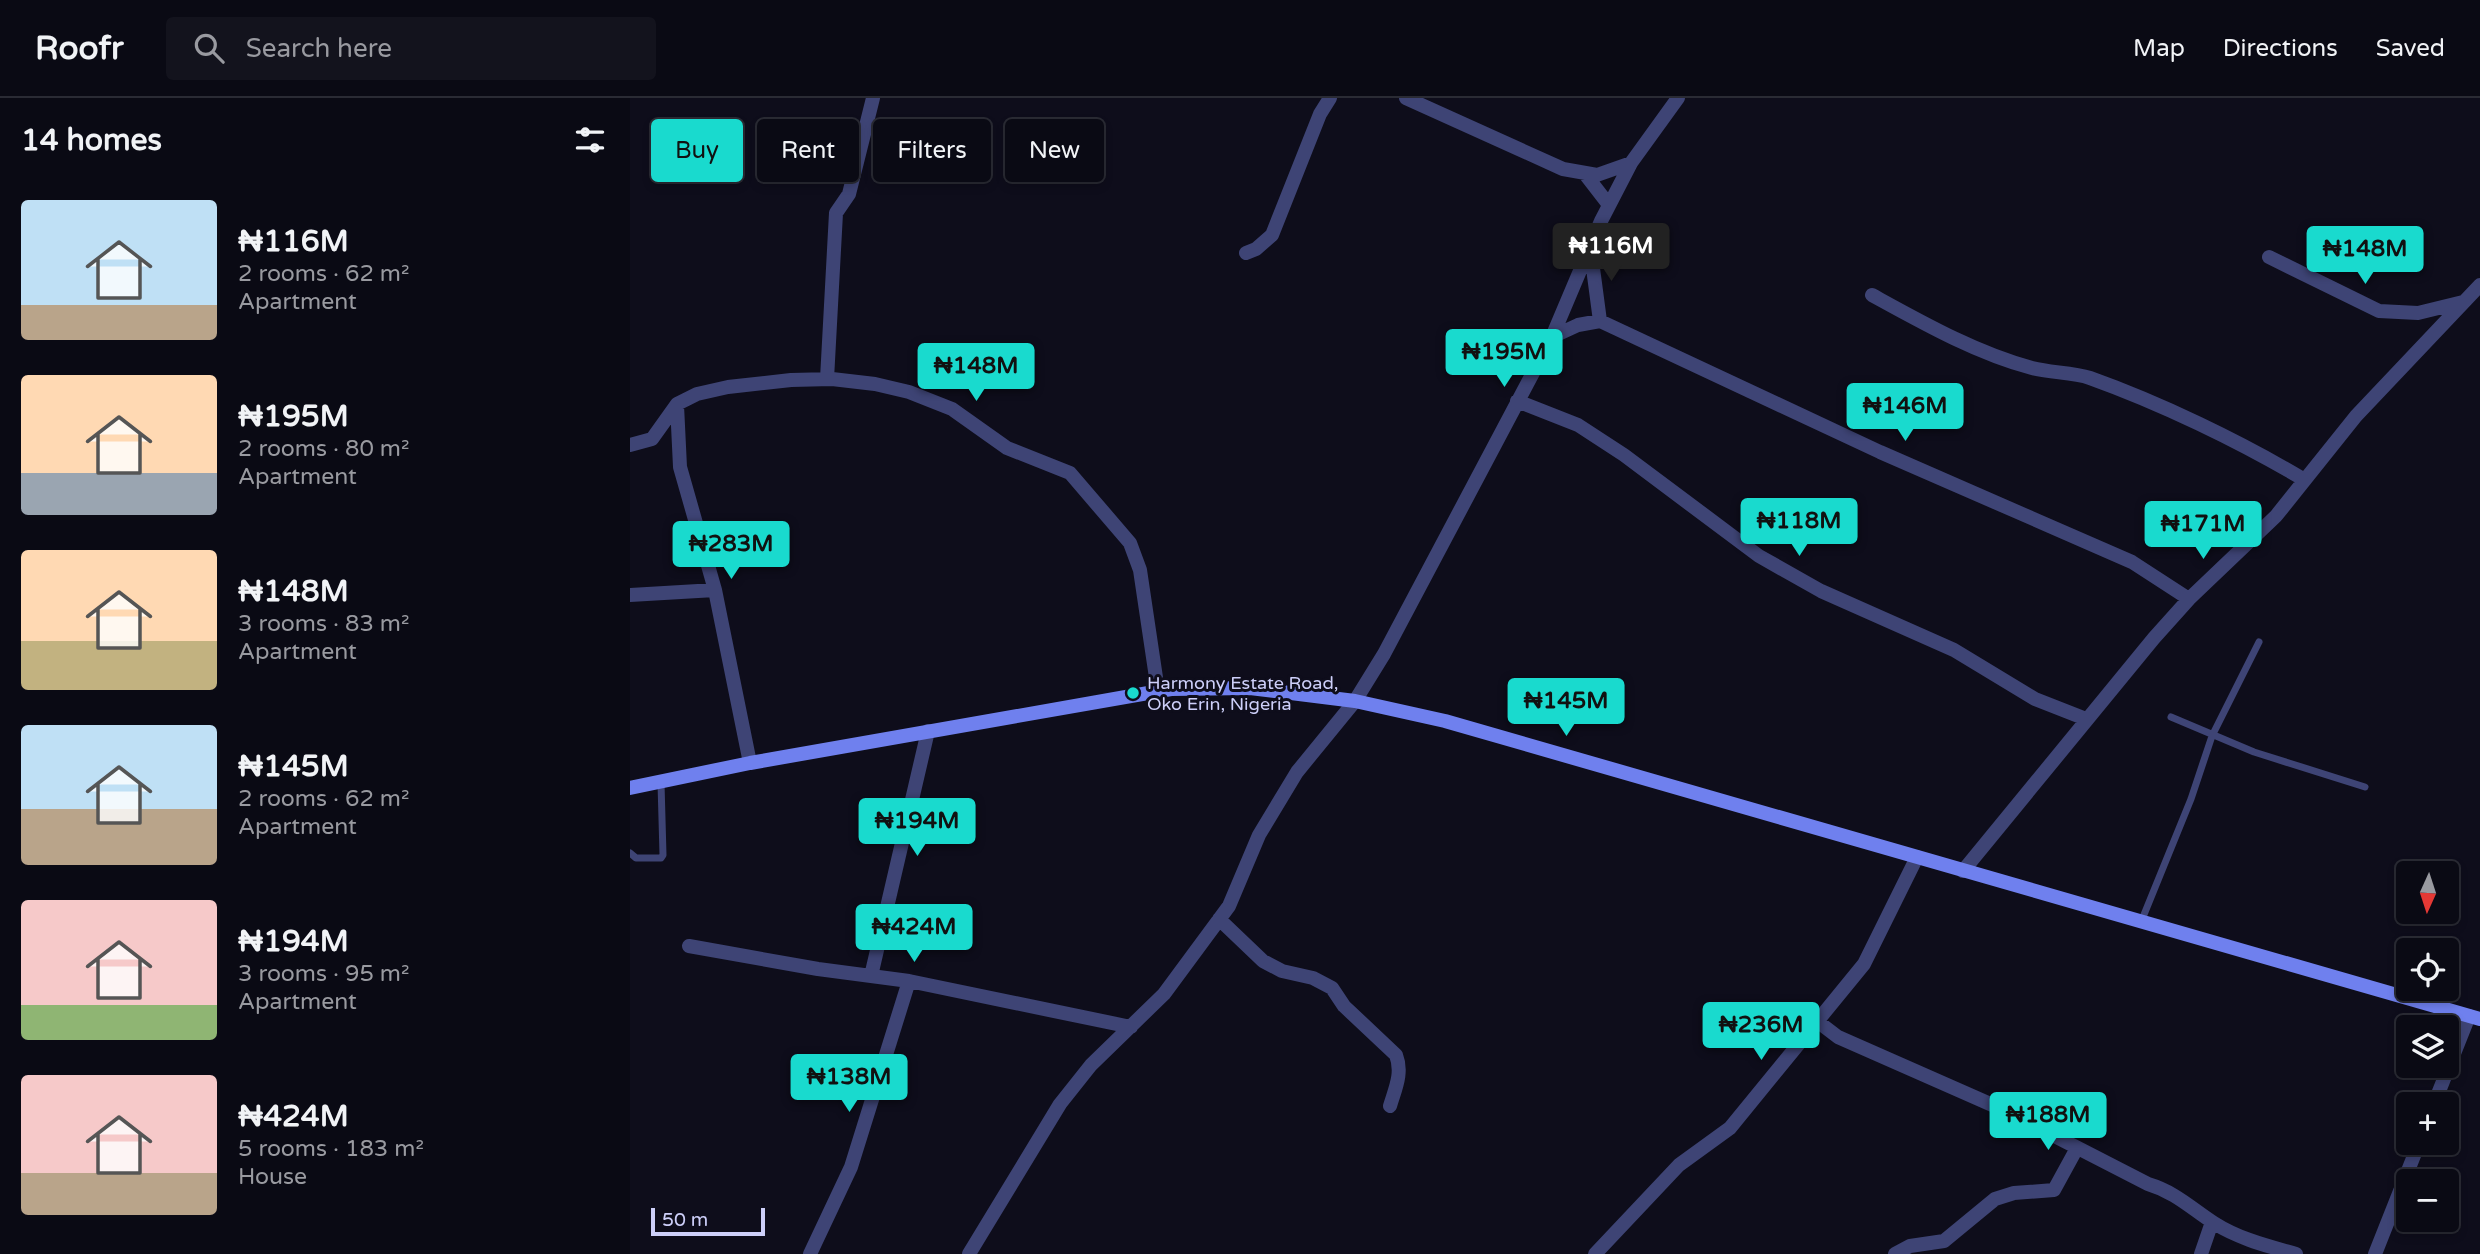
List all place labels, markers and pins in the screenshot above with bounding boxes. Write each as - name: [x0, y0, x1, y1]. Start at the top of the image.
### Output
- pin: ₦116M: [1562, 223, 1660, 283]
- pin: ₦148M: [2316, 226, 2414, 286]
- pin: ₦195M: [1455, 330, 1553, 389]
- pin: ₦148M: [927, 344, 1025, 403]
- pin: ₦146M: [1856, 384, 1954, 443]
- pin: ₦118M: [1750, 498, 1848, 558]
- pin: ₦171M: [2154, 502, 2252, 561]
- pin: ₦283M: [682, 522, 780, 581]
- place label: Harmony Estate Road, Oko Erin, Nigeria: [1147, 672, 1338, 715]
- pin: ₦145M: [1517, 678, 1615, 738]
- marker: Harmony Estate Road, Oko Erin, Nigeria: [1125, 685, 1141, 701]
- pin: ₦194M: [868, 798, 966, 858]
- pin: ₦424M: [865, 904, 963, 964]
- pin: ₦236M: [1712, 1002, 1810, 1062]
- pin: ₦138M: [800, 1054, 898, 1114]
- pin: ₦188M: [1999, 1093, 2097, 1152]

